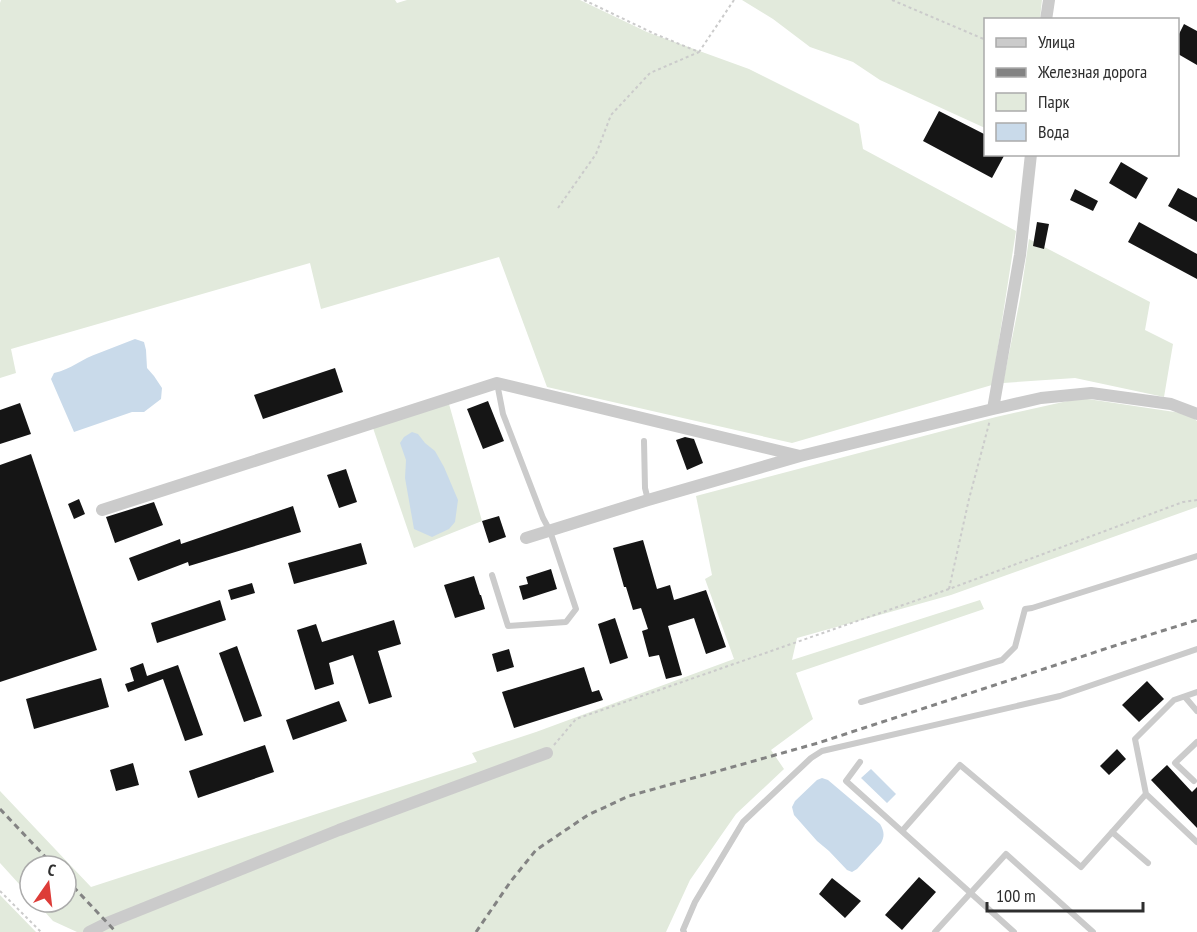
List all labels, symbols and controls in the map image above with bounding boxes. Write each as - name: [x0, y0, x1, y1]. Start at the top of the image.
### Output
- legend: [984, 18, 1179, 156]
- text: Улица: [1038, 30, 1075, 53]
- text: Железная дорога: [1037, 60, 1147, 83]
- text: Парк: [1038, 90, 1069, 113]
- text: Вода: [1038, 120, 1069, 143]
- north arrow: [18, 854, 78, 914]
- text: С: [46, 859, 58, 880]
- scale bar: [987, 875, 1143, 913]
- text: 100 m: [996, 884, 1036, 907]

